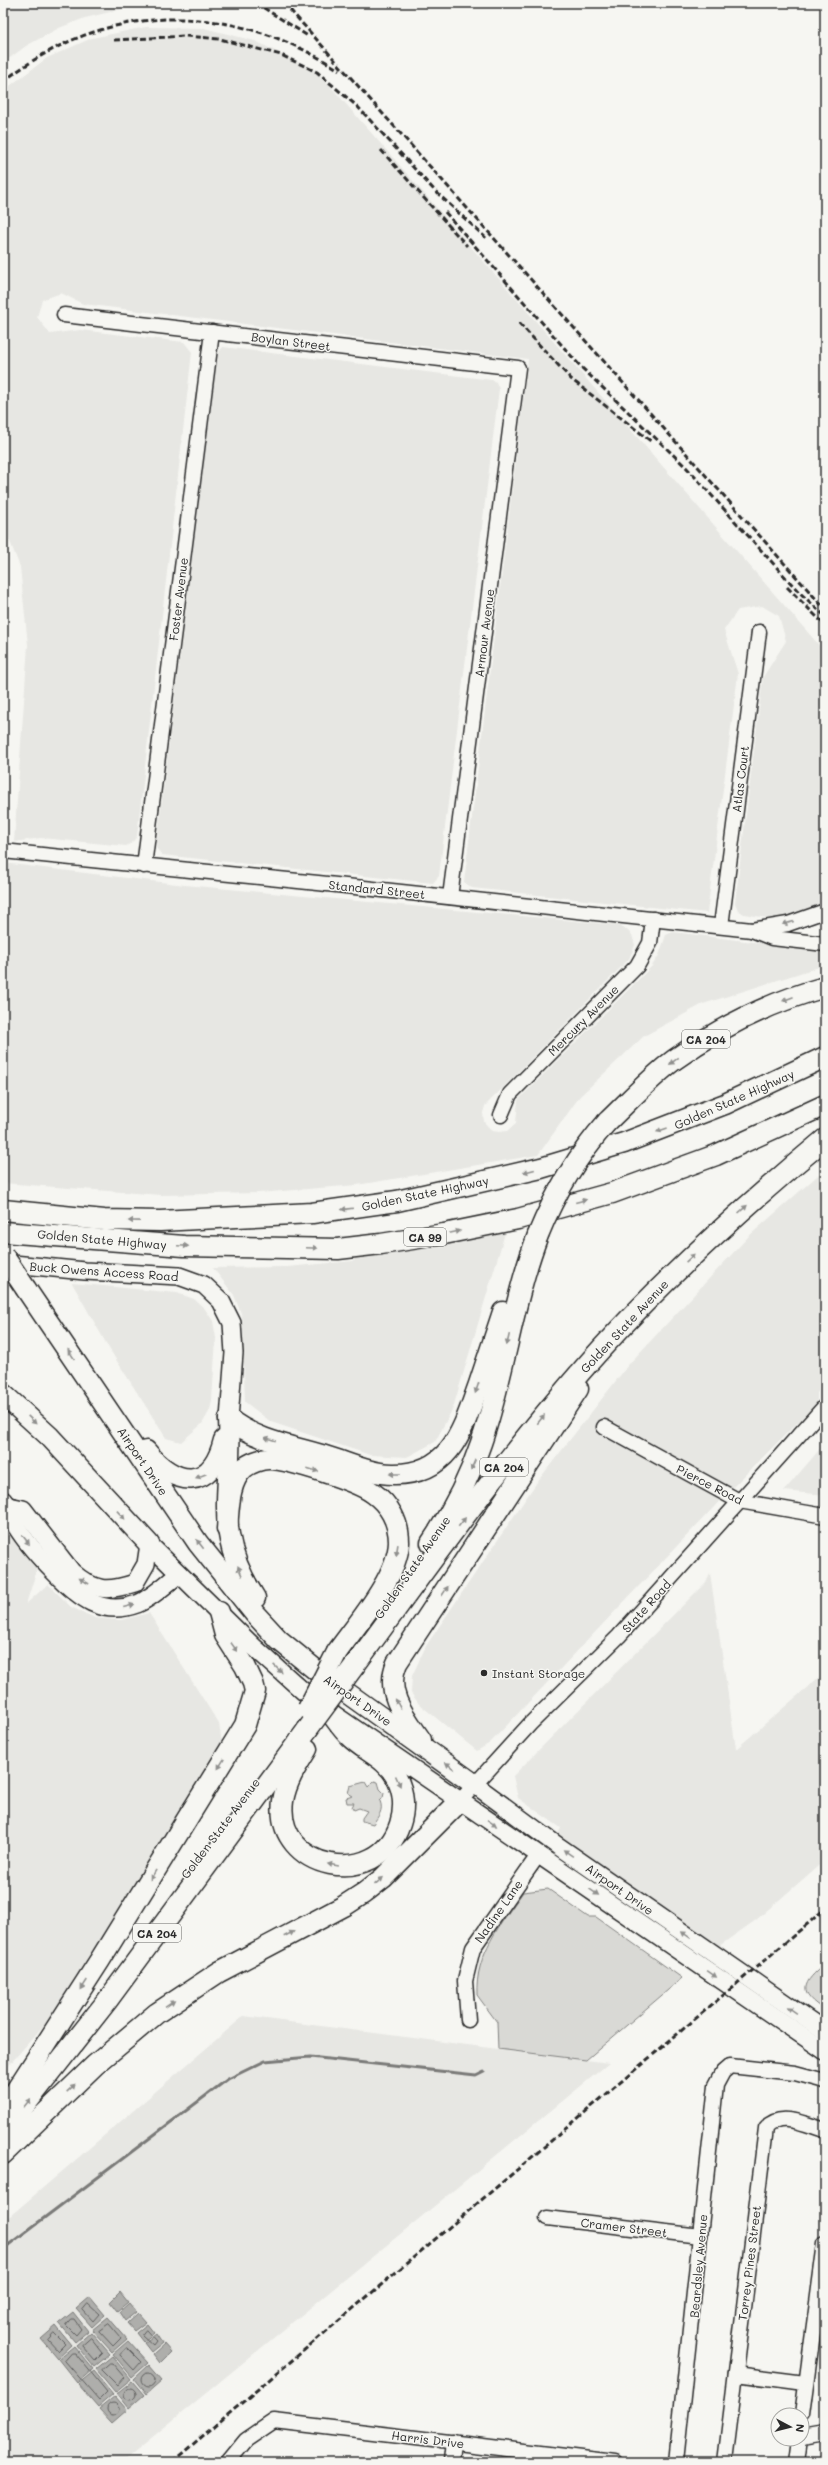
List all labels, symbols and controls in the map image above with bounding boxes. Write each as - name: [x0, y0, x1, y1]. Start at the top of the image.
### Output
- street label: Boylan Street: [250, 328, 332, 354]
- street label: Foster Avenue: [165, 556, 191, 642]
- street label: Armour Avenue: [471, 588, 497, 678]
- street label: Atlas Court: [728, 745, 752, 813]
- street label: Standard Street: [328, 876, 426, 902]
- one-way arrow: [782, 921, 794, 927]
- street label: Mercury Avenue: [544, 981, 622, 1059]
- one-way arrow: [782, 997, 794, 1003]
- road number: CA 204: [682, 1030, 730, 1048]
- one-way arrow: [669, 1056, 680, 1065]
- street label: Golden State Highway: [672, 1065, 796, 1133]
- one-way arrow: [655, 1127, 667, 1133]
- one-way arrow: [523, 1168, 535, 1174]
- street label: Golden State Highway: [360, 1172, 490, 1214]
- one-way arrow: [576, 1198, 588, 1204]
- one-way arrow: [738, 1204, 748, 1213]
- one-way arrow: [341, 1206, 353, 1212]
- one-way arrow: [127, 1218, 140, 1224]
- street label: Golden State Highway: [37, 1225, 167, 1253]
- road number: CA 99: [404, 1228, 446, 1246]
- one-way arrow: [449, 1228, 461, 1234]
- one-way arrow: [177, 1242, 189, 1249]
- one-way arrow: [306, 1245, 318, 1252]
- one-way arrow: [685, 1253, 695, 1262]
- street label: Buck Owens Access Road: [29, 1258, 179, 1284]
- street label: Golden State Avenue: [577, 1276, 671, 1376]
- one-way arrow: [505, 1334, 511, 1346]
- one-way arrow: [67, 1349, 75, 1360]
- one-way arrow: [474, 1383, 480, 1395]
- one-way arrow: [537, 1414, 545, 1424]
- one-way arrow: [27, 1415, 37, 1425]
- street label: Airport Drive: [114, 1424, 172, 1498]
- one-way arrow: [264, 1436, 276, 1442]
- road number: CA 204: [480, 1458, 528, 1476]
- one-way arrow: [470, 1459, 476, 1470]
- street label: Pierce Road: [674, 1460, 746, 1508]
- one-way arrow: [308, 1467, 320, 1473]
- one-way arrow: [388, 1471, 401, 1477]
- one-way arrow: [194, 1473, 206, 1479]
- one-way arrow: [117, 1510, 126, 1520]
- street label: Golden State Avenue: [370, 1512, 454, 1622]
- one-way arrow: [457, 1516, 466, 1527]
- one-way arrow: [22, 1535, 31, 1546]
- one-way arrow: [196, 1539, 204, 1550]
- one-way arrow: [394, 1544, 400, 1556]
- one-way arrow: [237, 1565, 243, 1577]
- street label: State Road: [618, 1576, 674, 1636]
- one-way arrow: [78, 1578, 90, 1585]
- one-way arrow: [442, 1585, 449, 1596]
- one-way arrow: [123, 1602, 135, 1608]
- one-way arrow: [230, 1642, 238, 1653]
- one-way arrow: [273, 1664, 282, 1673]
- place label: Instant Storage: [492, 1665, 585, 1681]
- marker: Instant Storage: [479, 1668, 489, 1678]
- street label: Airport Drive: [321, 1671, 395, 1729]
- one-way arrow: [395, 1698, 402, 1710]
- one-way arrow: [217, 1759, 225, 1769]
- one-way arrow: [445, 1762, 456, 1770]
- street label: Golden State Avenue: [177, 1774, 263, 1882]
- one-way arrow: [395, 1776, 401, 1788]
- one-way arrow: [487, 1819, 497, 1827]
- one-way arrow: [563, 1849, 573, 1857]
- street label: Airport Drive: [583, 1860, 657, 1918]
- one-way arrow: [327, 1862, 339, 1868]
- one-way arrow: [149, 1869, 156, 1881]
- one-way arrow: [374, 1876, 384, 1885]
- street label: Nadine Lane: [470, 1876, 526, 1946]
- one-way arrow: [589, 1888, 599, 1896]
- road number: CA 204: [133, 1924, 181, 1942]
- one-way arrow: [283, 1931, 295, 1938]
- one-way arrow: [681, 1931, 691, 1939]
- one-way arrow: [707, 1970, 717, 1978]
- one-way arrow: [80, 1980, 88, 1990]
- one-way arrow: [165, 2000, 176, 2008]
- one-way arrow: [787, 2006, 798, 2014]
- one-way arrow: [66, 2083, 76, 2093]
- one-way arrow: [23, 2098, 32, 2108]
- street label: Torrey Pines Street: [734, 2204, 764, 2322]
- street label: Cramer Street: [580, 2214, 668, 2240]
- street label: Beardsley Avenue: [686, 2214, 710, 2318]
- north arrow: [770, 2407, 810, 2447]
- text: N: [792, 2423, 808, 2433]
- street label: Harris Drive: [391, 2427, 465, 2451]

